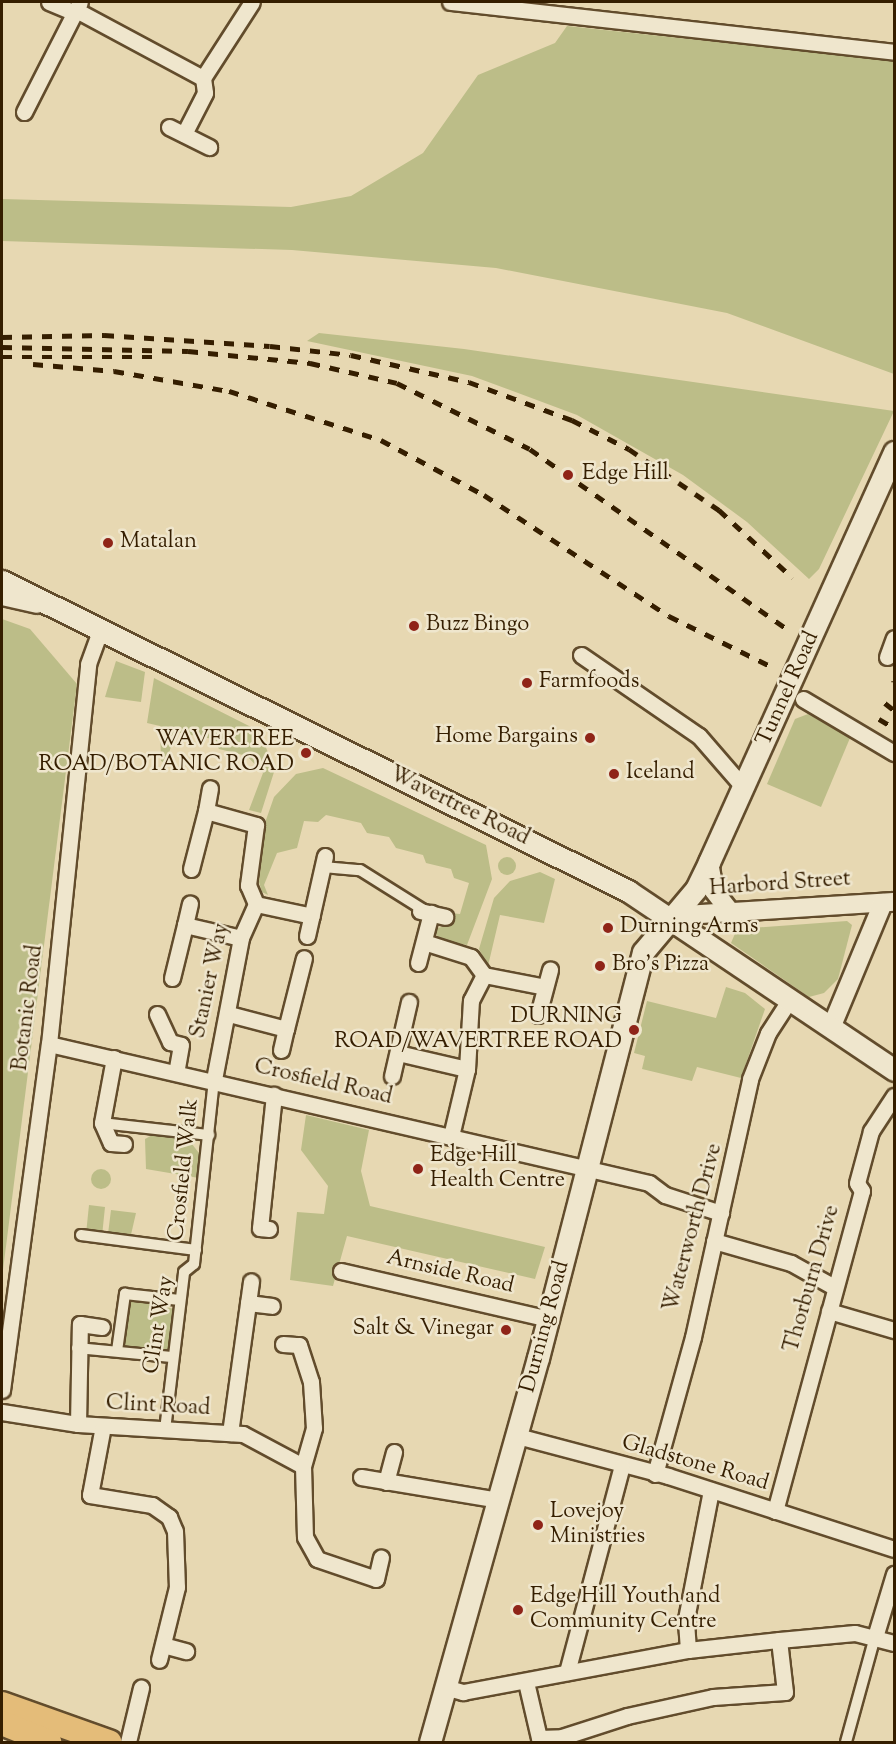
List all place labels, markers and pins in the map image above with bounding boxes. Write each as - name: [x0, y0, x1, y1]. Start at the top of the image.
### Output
- place label: Edge Hill: [582, 462, 669, 488]
- marker: Edge Hill: [559, 466, 577, 484]
- place label: Matalan: [120, 530, 197, 556]
- marker: Matalan: [101, 536, 115, 550]
- place label: Buzz Bingo: [426, 613, 529, 639]
- marker: Buzz Bingo: [407, 619, 421, 633]
- place label: Farmfoods: [539, 670, 639, 696]
- marker: Farmfoods: [520, 676, 534, 690]
- place label: Home Bargains: [435, 725, 578, 751]
- place label: WAVERTREE ROAD/BOTANIC ROAD: [38, 727, 294, 778]
- marker: Home Bargains: [583, 731, 597, 745]
- marker: WAVERTREE ROAD/BOTANIC ROAD: [299, 746, 313, 760]
- place label: Iceland: [626, 761, 695, 787]
- marker: Iceland: [607, 767, 621, 781]
- place label: Durning Arms: [620, 915, 758, 941]
- marker: Durning Arms: [601, 921, 615, 935]
- place label: Bro's Pizza: [612, 953, 709, 979]
- marker: Bro's Pizza: [593, 959, 607, 973]
- place label: DURNING ROAD/WAVERTREE ROAD: [334, 1004, 622, 1056]
- marker: DURNING ROAD/WAVERTREE ROAD: [627, 1023, 641, 1037]
- place label: Edge Hill Health Centre: [430, 1143, 565, 1194]
- marker: Edge Hill Health Centre: [411, 1162, 425, 1176]
- place label: Salt & Vinegar: [353, 1317, 494, 1343]
- marker: Salt & Vinegar: [499, 1323, 513, 1337]
- place label: Lovejoy Ministries: [550, 1499, 645, 1550]
- marker: Lovejoy Ministries: [531, 1518, 545, 1532]
- place label: Edge Hill Youth and Community Centre: [530, 1584, 720, 1636]
- marker: Edge Hill Youth and Community Centre: [511, 1603, 525, 1617]

